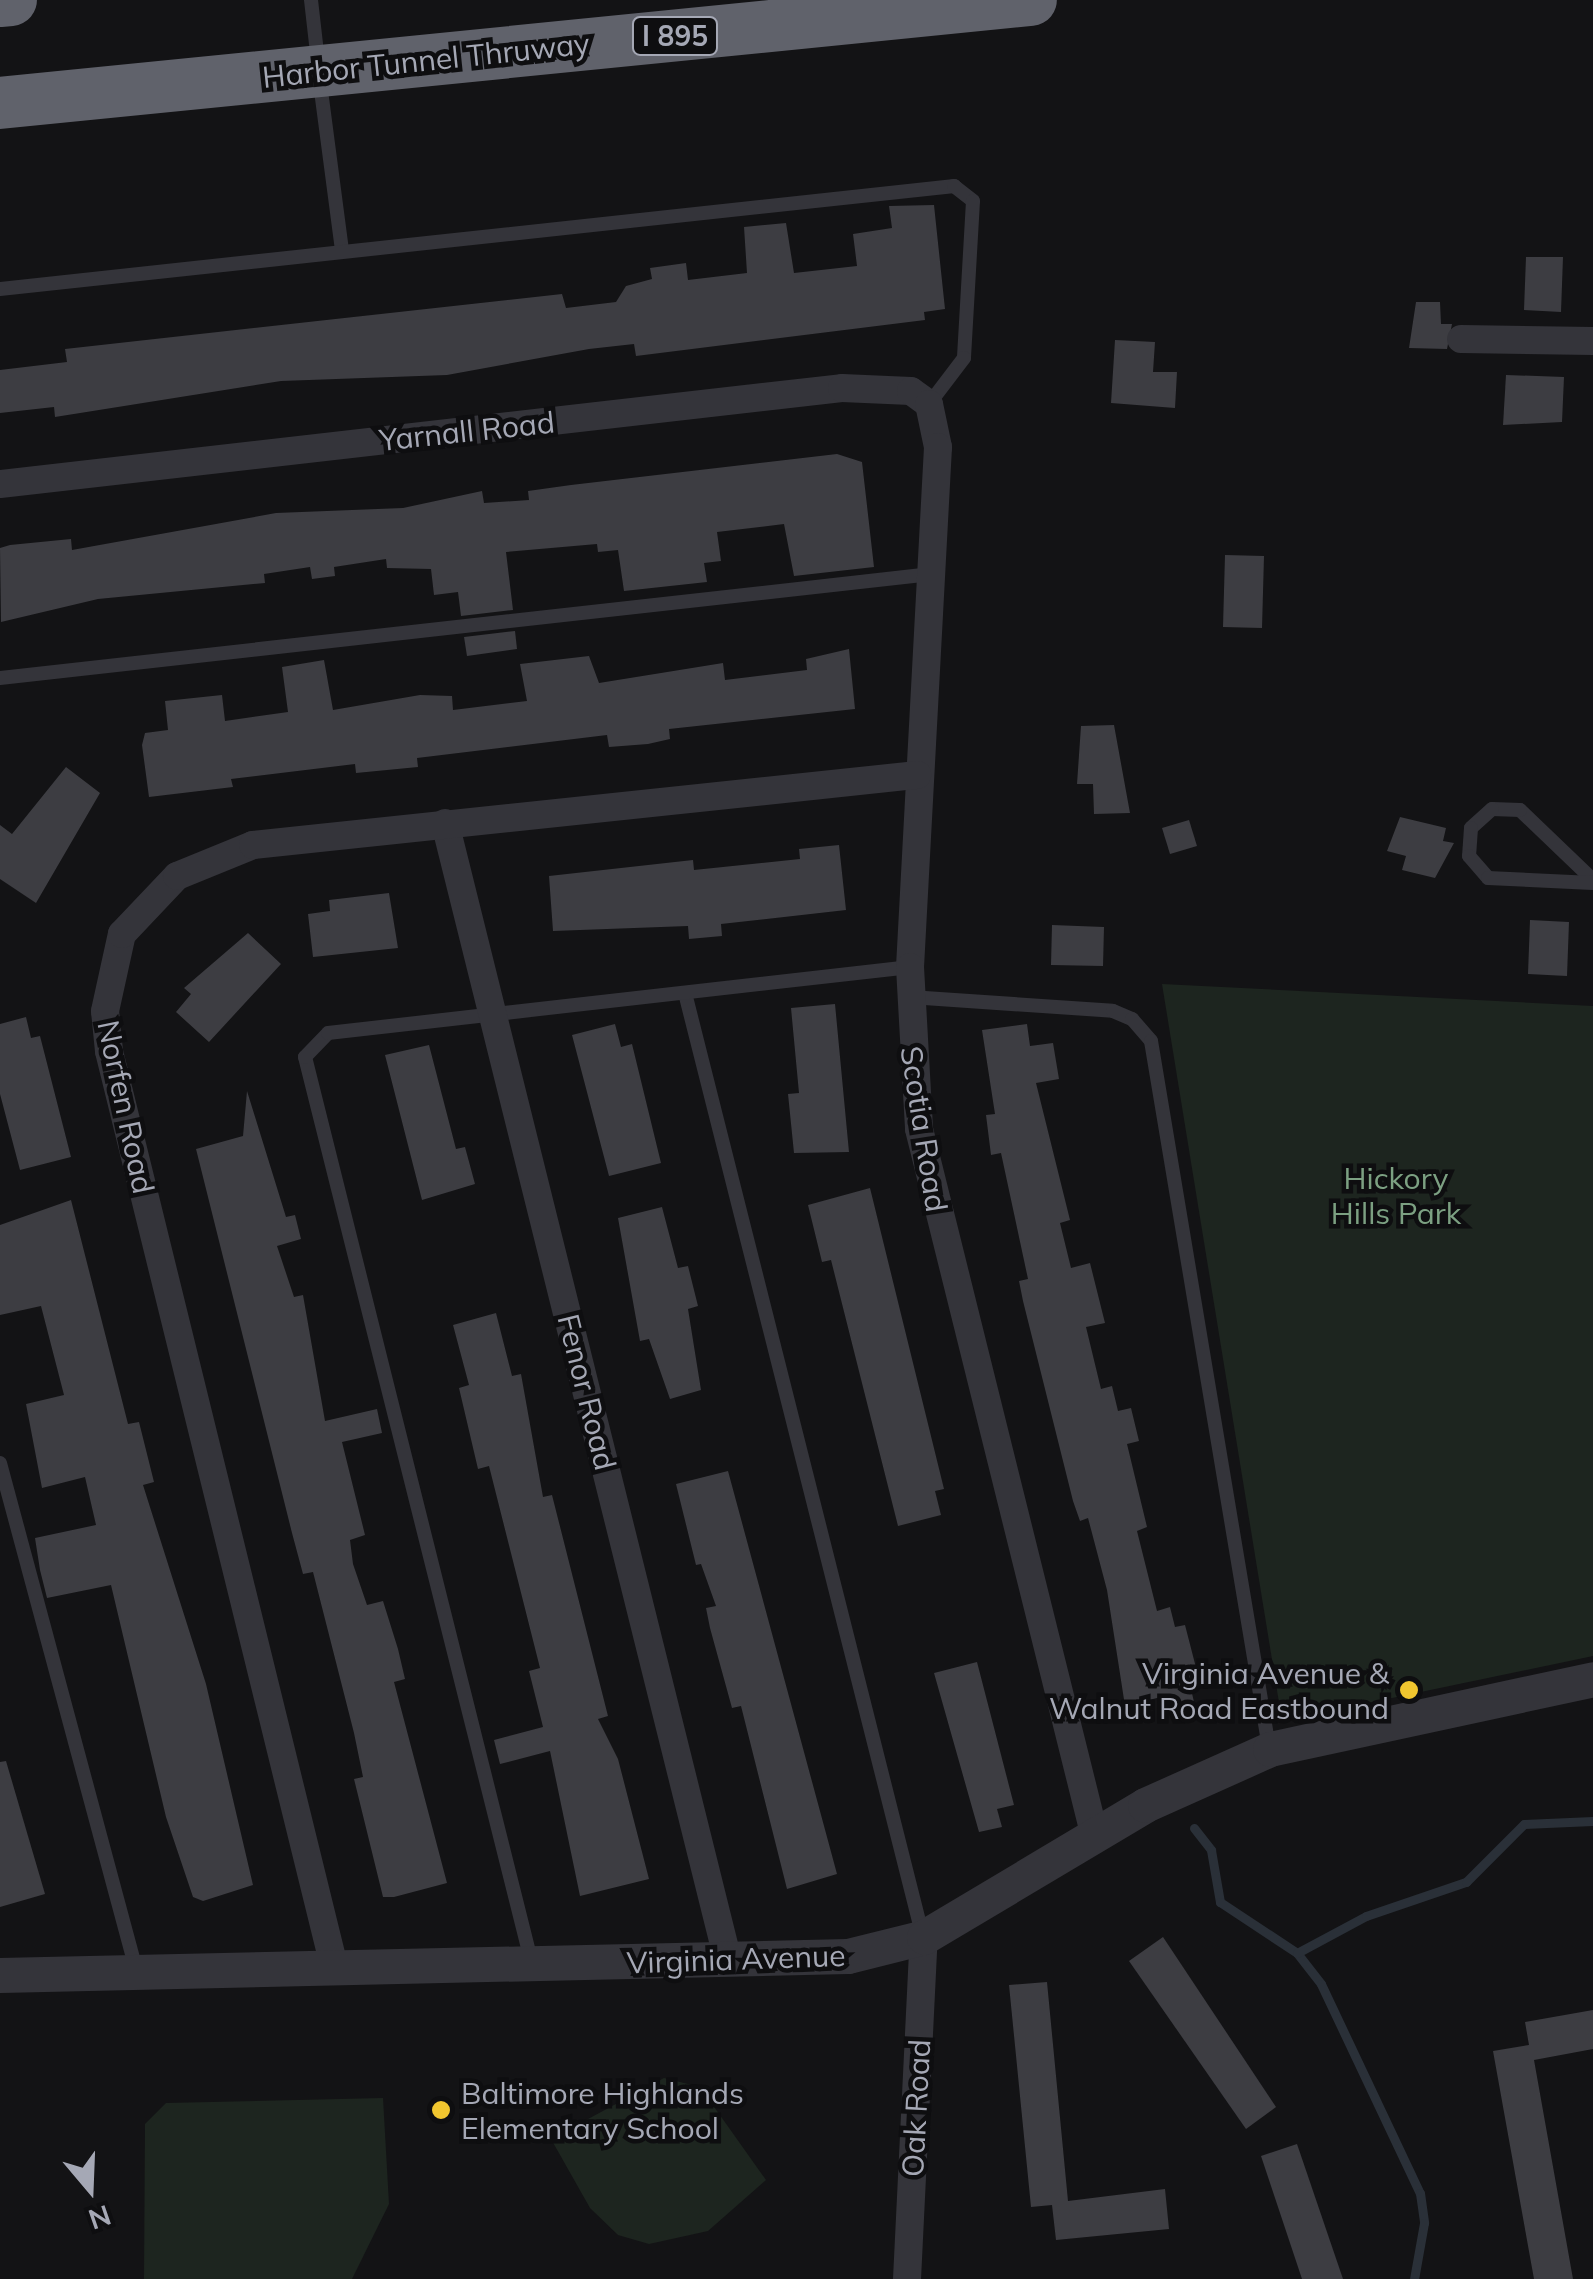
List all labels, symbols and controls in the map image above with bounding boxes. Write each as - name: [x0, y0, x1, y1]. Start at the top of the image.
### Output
- road number: I 895: [630, 13, 720, 59]
- street label: Harbor Tunnel Thruway: [261, 25, 591, 95]
- street label: Yarnall Road: [378, 404, 556, 458]
- street label: Norfen Road: [90, 1017, 162, 1197]
- street label: Scotia Road: [893, 1044, 955, 1214]
- park label: Hickory Hills Park: [1331, 1160, 1461, 1230]
- street label: Fenor Road: [550, 1310, 624, 1474]
- place label: Virginia Avenue & Walnut Road Eastbound: [1049, 1655, 1389, 1726]
- marker: Virginia Avenue & Walnut Road Eastbound: [1398, 1679, 1420, 1701]
- street label: Virginia Avenue: [626, 1937, 846, 1981]
- street label: Oak Road: [894, 2038, 938, 2178]
- place label: Baltimore Highlands Elementary School: [461, 2075, 744, 2146]
- marker: Baltimore Highlands Elementary School: [430, 2099, 452, 2121]
- north arrow: [40, 2139, 140, 2239]
- text: N: [84, 2198, 116, 2238]

